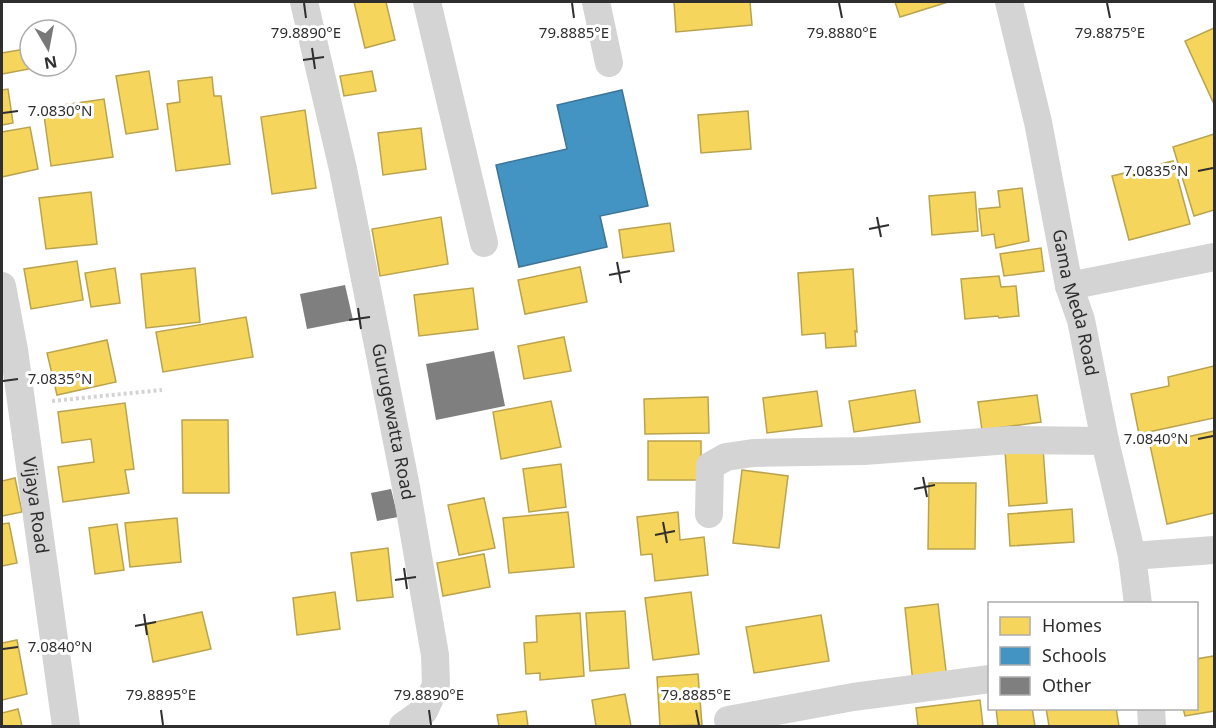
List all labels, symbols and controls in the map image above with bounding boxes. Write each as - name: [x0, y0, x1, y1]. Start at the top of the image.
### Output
- north arrow: [18, 18, 78, 78]
- text: 79.8890°E: [271, 22, 341, 42]
- text: 79.8885°E: [539, 22, 609, 42]
- text: 79.8880°E: [807, 22, 877, 42]
- text: 79.8875°E: [1075, 22, 1145, 42]
- text: N: [42, 51, 59, 75]
- text: 7.0830°N: [28, 100, 92, 120]
- text: 7.0835°N: [1124, 160, 1188, 180]
- street label: Gama Meda Road: [1047, 227, 1105, 378]
- street label: Gurugewatta Road: [367, 341, 421, 502]
- text: 7.0835°N: [28, 368, 92, 388]
- text: 7.0840°N: [1124, 428, 1188, 448]
- street label: Vijaya Road: [18, 455, 55, 555]
- legend: [988, 602, 1198, 710]
- text: Homes: [1042, 613, 1102, 637]
- text: 7.0840°N: [28, 636, 92, 656]
- text: Schools: [1042, 643, 1107, 667]
- text: Other: [1042, 673, 1092, 697]
- text: 79.8895°E: [126, 684, 196, 704]
- text: 79.8890°E: [394, 684, 464, 704]
- text: 79.8885°E: [661, 684, 731, 704]

